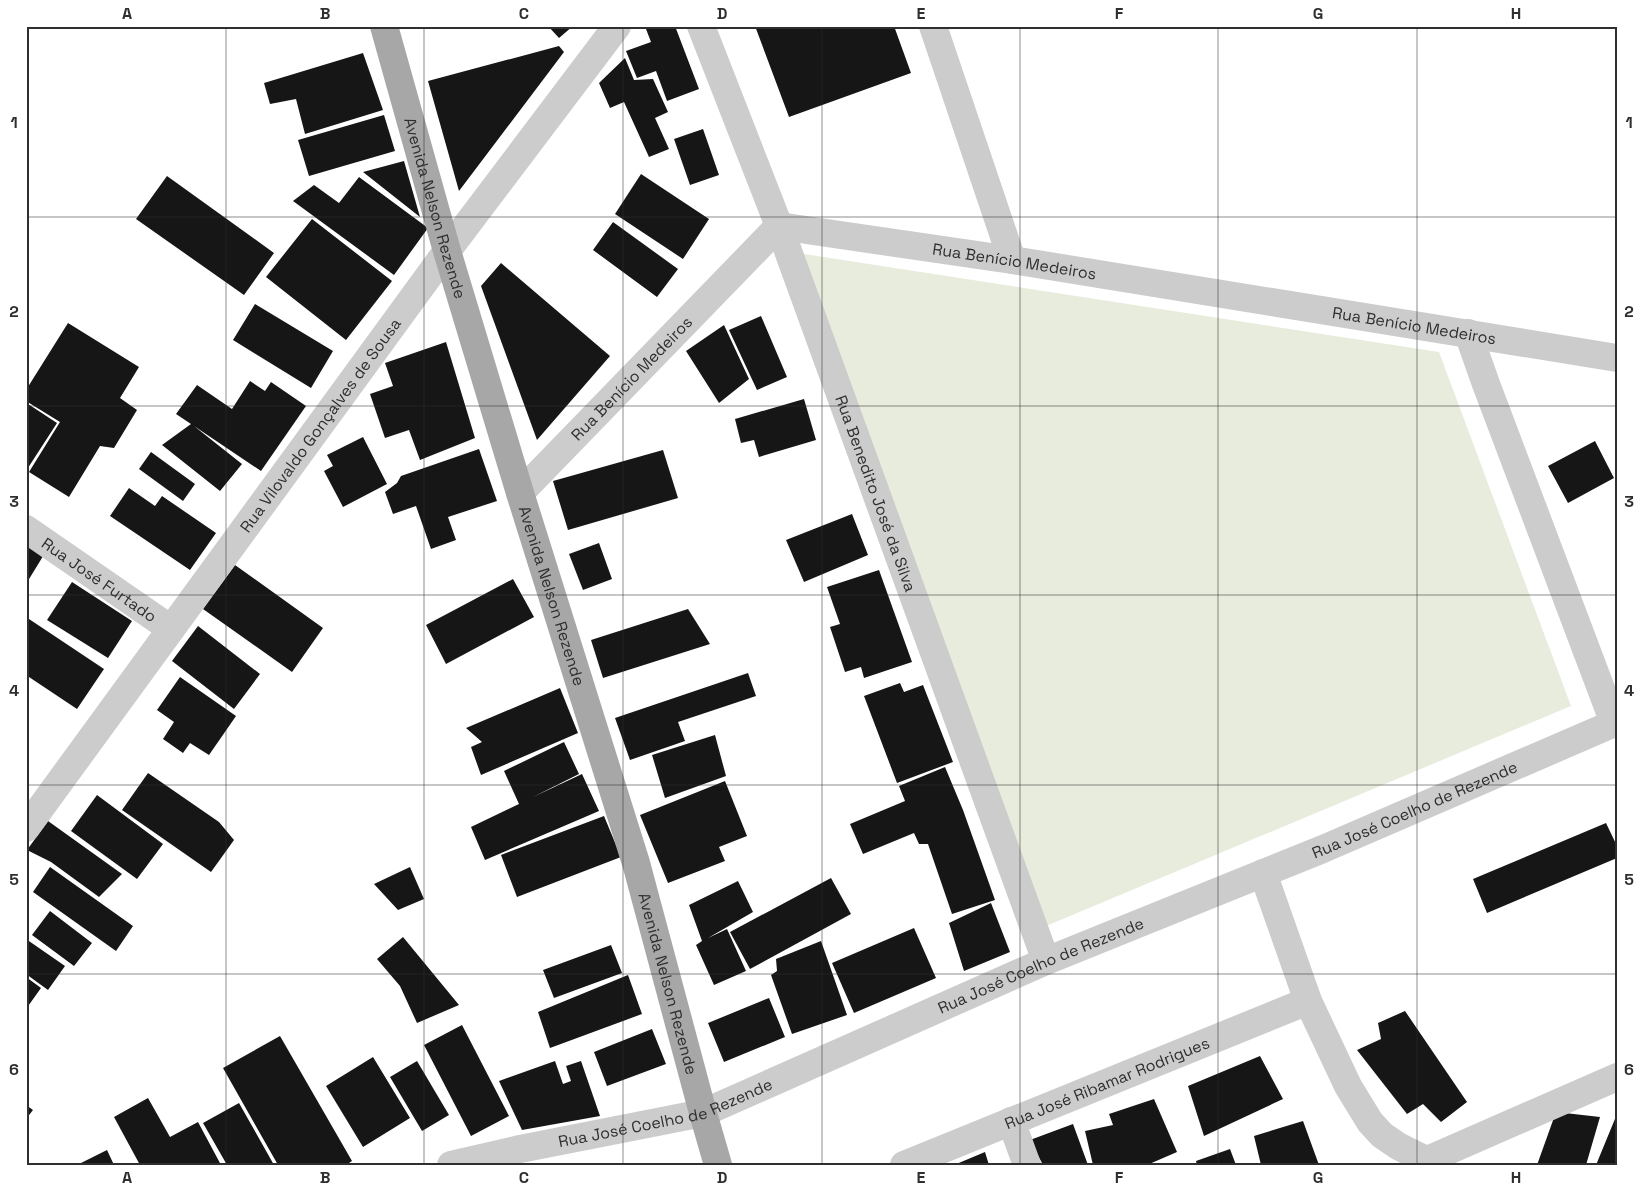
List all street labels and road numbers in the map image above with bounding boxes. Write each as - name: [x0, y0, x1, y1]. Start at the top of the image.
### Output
- street label: Avenida Nelson Rezende: [400, 115, 471, 301]
- street label: Rua Benício Medeiros: [931, 238, 1098, 284]
- street label: Rua Benício Medeiros: [1331, 302, 1498, 349]
- street label: Rua Benício Medeiros: [566, 311, 697, 445]
- street label: Rua Vilovaldo Gonçalves de Sousa: [235, 313, 405, 536]
- street label: Rua Benedito José da Silva: [831, 392, 921, 594]
- street label: Avenida Nelson Rezende: [514, 503, 590, 688]
- street label: Rua José Furtado: [38, 532, 161, 627]
- street label: Rua José Coelho de Rezende: [1309, 756, 1521, 863]
- street label: Avenida Nelson Rezende: [634, 890, 703, 1077]
- street label: Rua José Coelho de Rezende: [934, 912, 1147, 1018]
- street label: Rua José Ribamar Rodrigues: [1001, 1032, 1212, 1134]
- street label: Rua José Coelho de Rezende: [556, 1073, 776, 1152]

